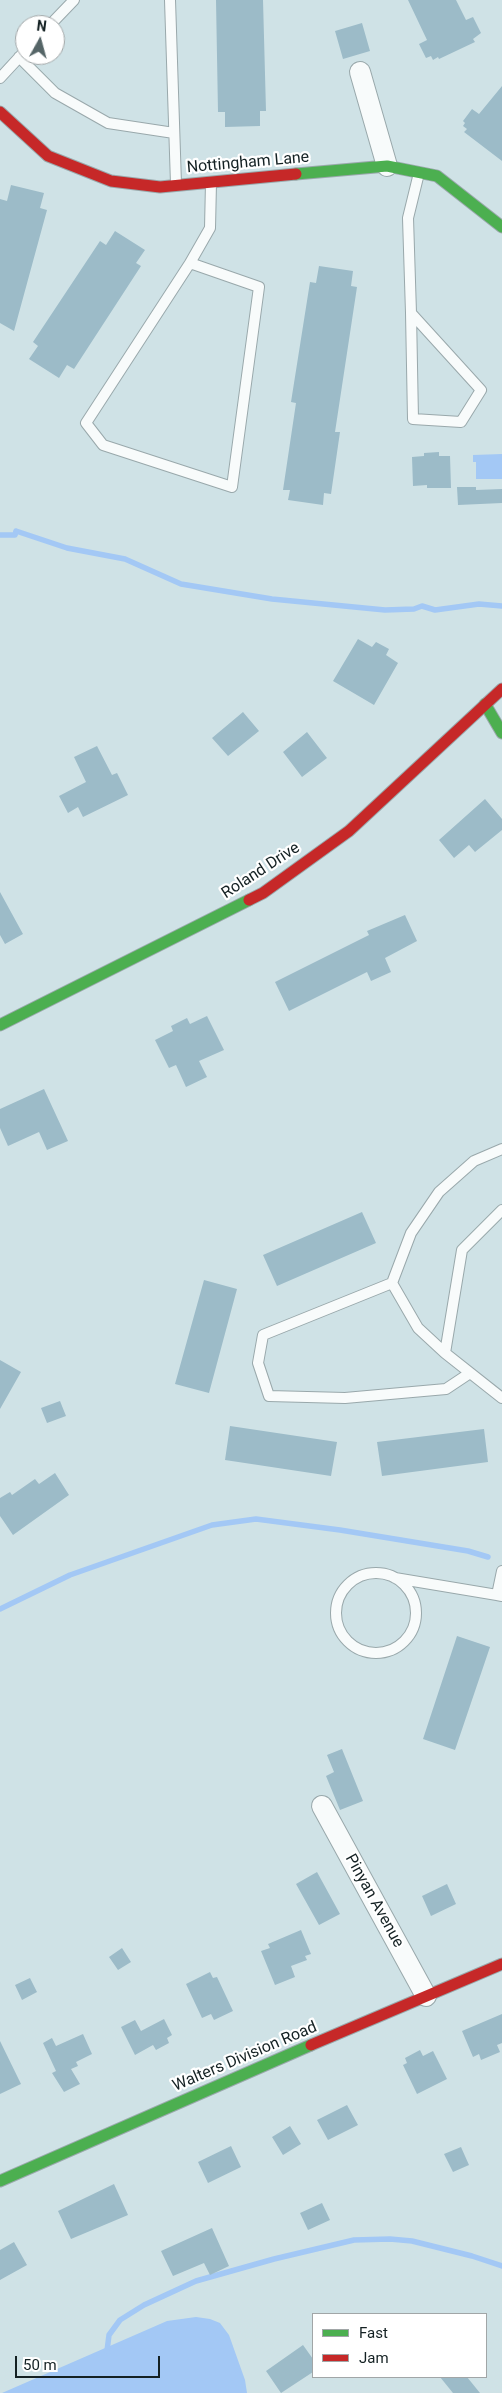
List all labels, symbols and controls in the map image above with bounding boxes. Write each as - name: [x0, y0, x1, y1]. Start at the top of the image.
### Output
- north arrow: [15, 15, 65, 65]
- text: N: [36, 18, 48, 35]
- street label: Nottingham Lane: [186, 148, 310, 178]
- street label: Roland Drive: [218, 839, 304, 903]
- street label: Pinyan Avenue: [340, 1851, 408, 1951]
- street label: Walters Division Road: [170, 2018, 320, 2096]
- legend: [312, 2313, 487, 2378]
- text: Fast: [359, 2324, 388, 2342]
- scale bar: [18, 2346, 162, 2378]
- text: Jam: [359, 2349, 389, 2367]
- text: 50 m: [23, 2356, 57, 2374]

